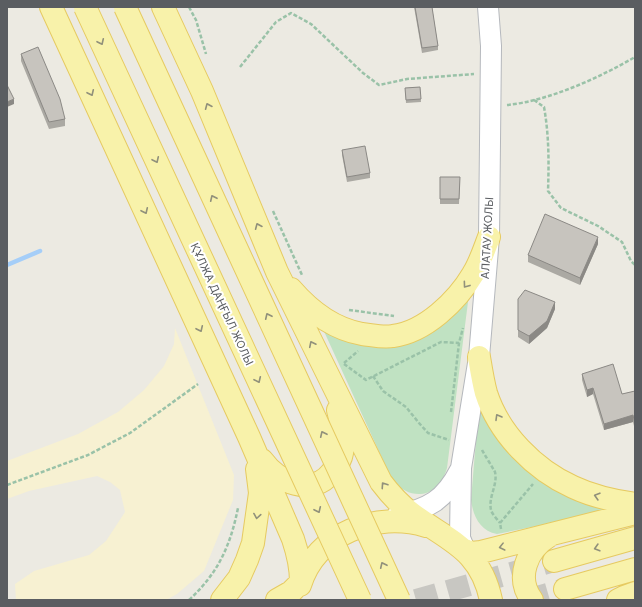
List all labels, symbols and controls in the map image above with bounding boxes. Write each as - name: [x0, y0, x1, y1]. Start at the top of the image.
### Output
- one-way arrow: [96, 38, 104, 46]
- one-way arrow: [86, 89, 94, 97]
- one-way arrow: [204, 102, 212, 109]
- one-way arrow: [151, 156, 159, 164]
- one-way arrow: [210, 195, 218, 202]
- street label: АЛАТАУ ЖОЛЫ: [478, 197, 496, 279]
- one-way arrow: [140, 207, 148, 215]
- one-way arrow: [254, 223, 262, 230]
- street label: ҚҰЛЖА ДАҢҒЫЛ ЖОЛЫ: [187, 241, 257, 367]
- one-way arrow: [463, 280, 470, 287]
- one-way arrow: [265, 313, 273, 320]
- one-way arrow: [195, 325, 203, 333]
- one-way arrow: [310, 341, 317, 348]
- one-way arrow: [253, 375, 261, 383]
- one-way arrow: [495, 414, 502, 422]
- one-way arrow: [320, 431, 328, 438]
- one-way arrow: [381, 482, 388, 489]
- one-way arrow: [594, 492, 601, 501]
- one-way arrow: [313, 506, 321, 514]
- one-way arrow: [253, 513, 262, 520]
- one-way arrow: [499, 542, 505, 550]
- one-way arrow: [594, 543, 601, 552]
- one-way arrow: [380, 561, 388, 569]

